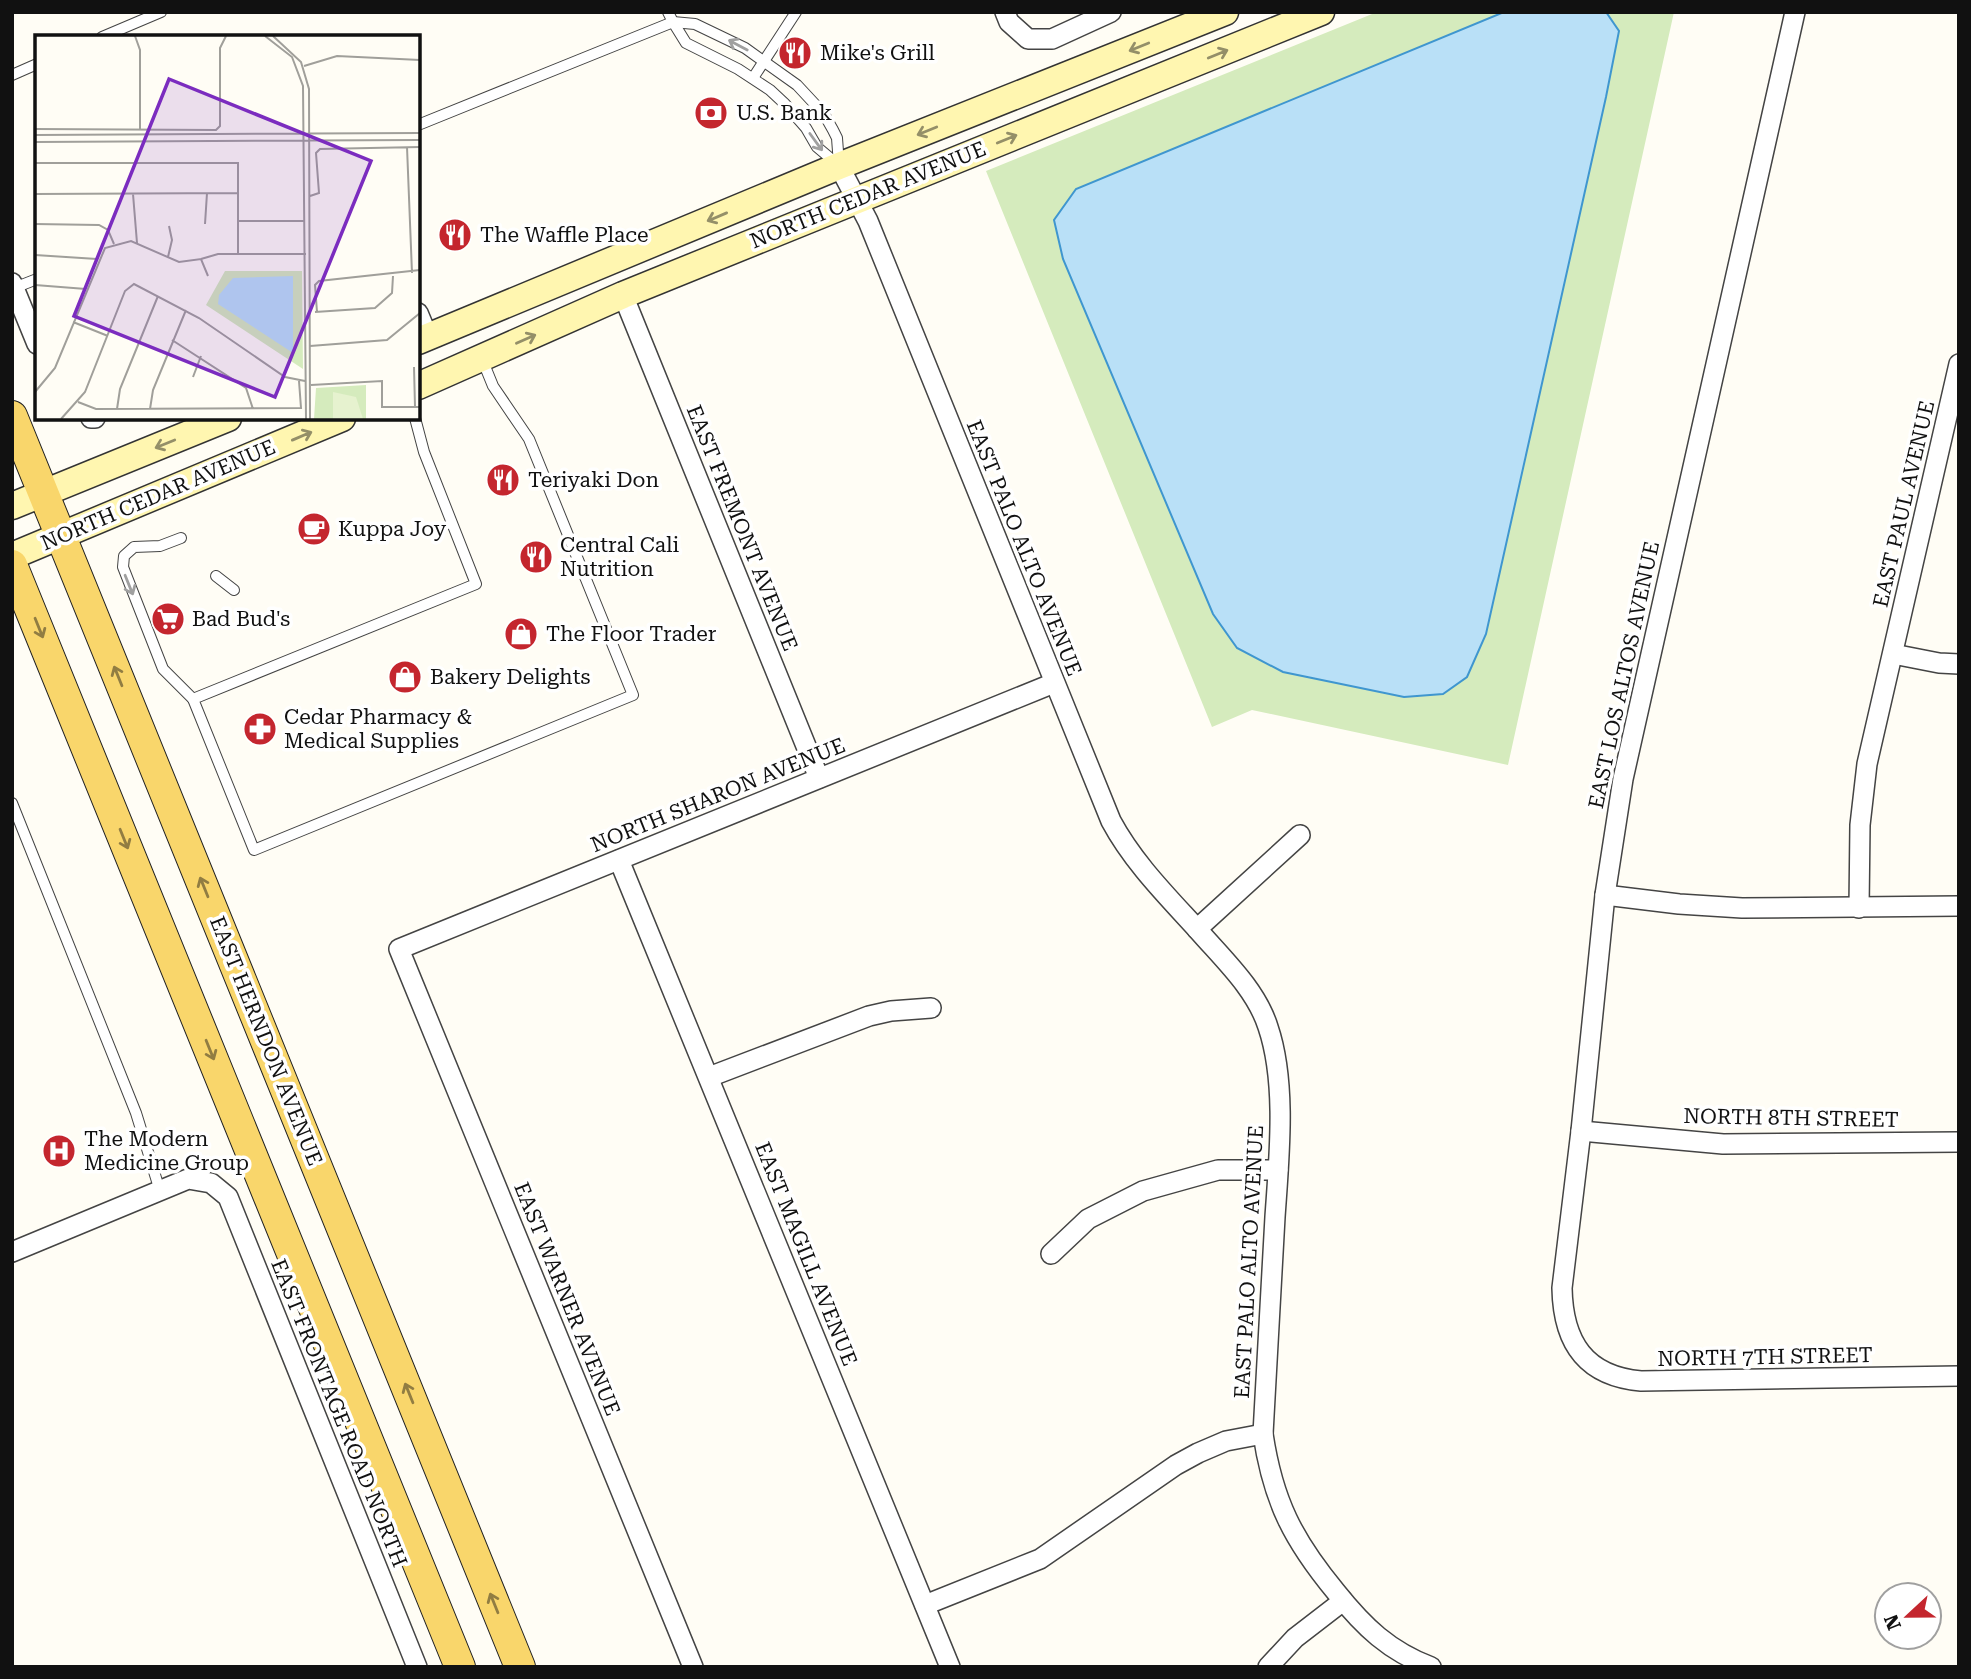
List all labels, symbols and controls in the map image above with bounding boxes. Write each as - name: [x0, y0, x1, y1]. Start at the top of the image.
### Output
- restaurant icon: Mike's Grill: [776, 34, 814, 72]
- inset map: [35, 35, 420, 420]
- one-way arrow: [728, 38, 749, 52]
- place label: Mike's Grill: [820, 41, 935, 65]
- one-way arrow: [1128, 41, 1150, 54]
- one-way arrow: [1207, 47, 1229, 60]
- bank icon: U.S. Bank: [692, 94, 730, 132]
- place label: U.S. Bank: [736, 101, 832, 125]
- one-way arrow: [917, 125, 939, 138]
- one-way arrow: [809, 132, 823, 151]
- one-way arrow: [996, 132, 1018, 145]
- street label: NORTH CEDAR AVENUE: [747, 137, 989, 253]
- one-way arrow: [706, 211, 728, 224]
- restaurant icon: The Waffle Place: [436, 216, 474, 254]
- place label: The Waffle Place: [480, 223, 649, 247]
- one-way arrow: [514, 332, 536, 345]
- street label: EAST PAUL AVENUE: [1869, 398, 1939, 610]
- street label: EAST FREMONT AVENUE: [682, 402, 802, 654]
- street label: EAST PALO ALTO AVENUE: [962, 417, 1086, 679]
- one-way arrow: [290, 428, 312, 441]
- street label: NORTH CEDAR AVENUE: [37, 435, 279, 555]
- one-way arrow: [154, 438, 176, 451]
- restaurant icon: Teriyaki Don: [484, 461, 522, 499]
- place label: Teriyaki Don: [528, 468, 659, 492]
- cafe icon: Kuppa Joy: [295, 510, 333, 548]
- place label: Kuppa Joy: [338, 517, 447, 541]
- place label: Central Cali Nutrition: [560, 533, 680, 581]
- restaurant icon: Central Cali Nutrition: [517, 538, 555, 576]
- street label: EAST LOS ALTOS AVENUE: [1584, 539, 1664, 811]
- one-way arrow: [123, 573, 136, 595]
- supermarket icon: Bad Bud's: [149, 600, 187, 638]
- place label: Bad Bud's: [192, 607, 290, 631]
- shop icon: The Floor Trader: [502, 615, 540, 653]
- one-way arrow: [33, 617, 46, 639]
- place label: The Floor Trader: [546, 622, 717, 646]
- shop icon: Bakery Delights: [386, 658, 424, 696]
- one-way arrow: [111, 665, 124, 687]
- place label: Bakery Delights: [430, 665, 590, 689]
- place label: Cedar Pharmacy & Medical Supplies: [284, 705, 472, 753]
- pharmacy icon: Cedar Pharmacy & Medical Supplies: [241, 710, 279, 748]
- street label: NORTH SHARON AVENUE: [587, 733, 849, 857]
- one-way arrow: [119, 828, 132, 849]
- one-way arrow: [196, 876, 209, 898]
- street label: EAST HERNDON AVENUE: [205, 913, 327, 1169]
- one-way arrow: [204, 1039, 217, 1060]
- street label: NORTH 8TH STREET: [1683, 1104, 1899, 1132]
- street label: EAST PALO ALTO AVENUE: [1230, 1125, 1268, 1399]
- place label: The Modern Medicine Group: [84, 1127, 249, 1175]
- hospital icon: The Modern Medicine Group: [40, 1132, 78, 1170]
- street label: EAST MAGILL AVENUE: [750, 1139, 862, 1369]
- street label: EAST WARNER AVENUE: [509, 1179, 625, 1419]
- street label: EAST FRONTAGE ROAD NORTH: [266, 1256, 412, 1570]
- street label: NORTH 7TH STREET: [1657, 1343, 1873, 1371]
- one-way arrow: [401, 1382, 414, 1404]
- north arrow: [1873, 1581, 1943, 1651]
- one-way arrow: [487, 1593, 500, 1615]
- text: N: [1879, 1611, 1906, 1633]

